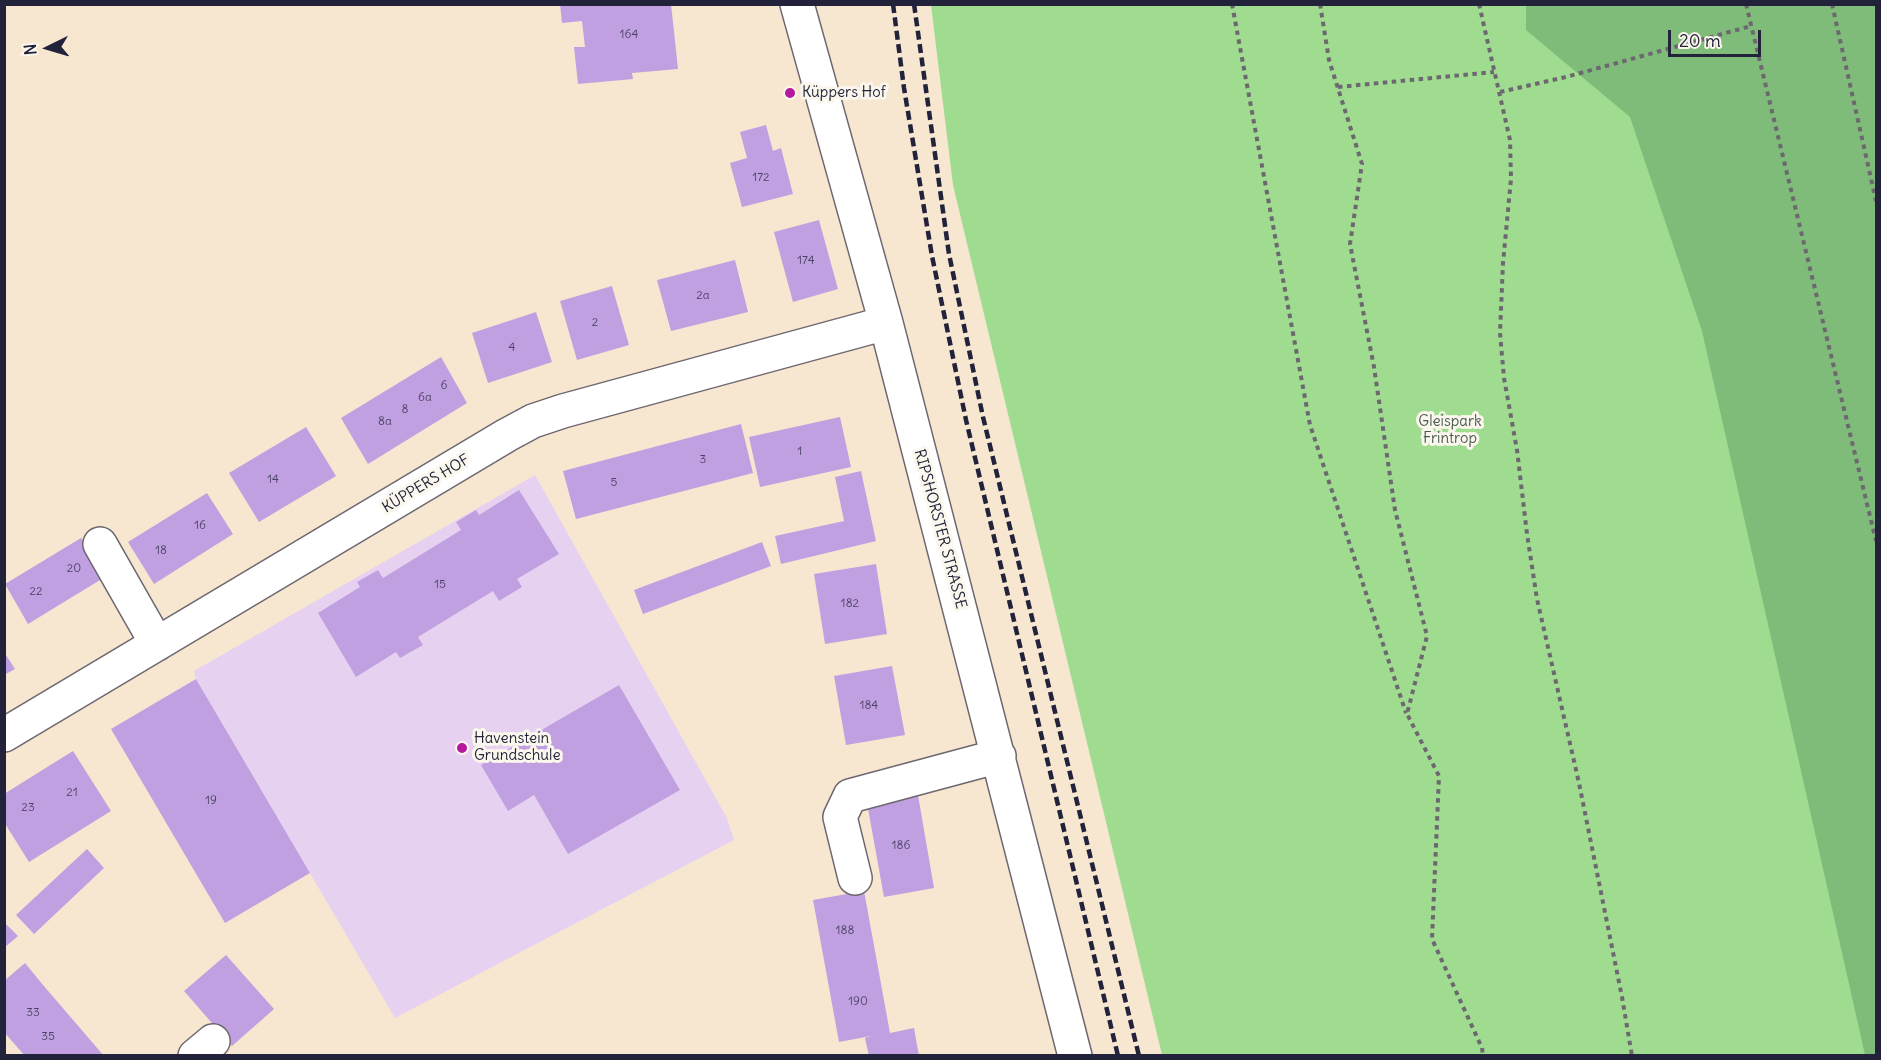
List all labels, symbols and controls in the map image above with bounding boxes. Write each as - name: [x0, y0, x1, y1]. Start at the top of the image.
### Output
- north arrow: [18, 18, 78, 78]
- scale bar: [1671, 18, 1764, 56]
- house number: 164: [620, 28, 638, 42]
- text: 20 m: [1679, 29, 1721, 52]
- text: N: [20, 43, 41, 56]
- place label: Küppers Hof: [802, 84, 886, 102]
- marker: Küppers Hof: [783, 86, 797, 100]
- house number: 172: [752, 171, 770, 185]
- house number: 174: [797, 254, 815, 268]
- house number: 2a: [696, 289, 710, 303]
- house number: 2: [592, 316, 598, 330]
- house number: 4: [509, 341, 515, 355]
- house number: 6: [441, 379, 447, 393]
- house number: 6a: [418, 391, 432, 405]
- house number: 8: [402, 403, 408, 417]
- park label: Gleispark Frintrop: [1418, 413, 1482, 448]
- house number: 8a: [378, 415, 392, 429]
- house number: 1: [798, 445, 802, 459]
- street label: RIPSHORSTER STRASSE: [910, 447, 970, 611]
- street label: KÜPPERS HOF: [379, 451, 473, 517]
- house number: 3: [700, 453, 706, 467]
- house number: 14: [267, 473, 279, 487]
- house number: 5: [611, 476, 617, 490]
- house number: 16: [194, 519, 206, 533]
- house number: 18: [155, 544, 167, 558]
- house number: 20: [67, 562, 81, 576]
- house number: 15: [434, 578, 446, 592]
- house number: 22: [29, 585, 43, 599]
- house number: 182: [841, 597, 859, 611]
- house number: 184: [860, 699, 878, 713]
- place label: Havenstein Grundschule: [474, 730, 560, 765]
- marker: Havenstein Grundschule: [455, 741, 469, 755]
- house number: 21: [66, 786, 78, 800]
- house number: 19: [205, 794, 217, 808]
- house number: 23: [21, 801, 35, 815]
- house number: 186: [892, 839, 910, 853]
- house number: 188: [836, 924, 854, 938]
- house number: 190: [848, 995, 868, 1009]
- house number: 33: [26, 1006, 40, 1020]
- house number: 35: [41, 1030, 55, 1044]

